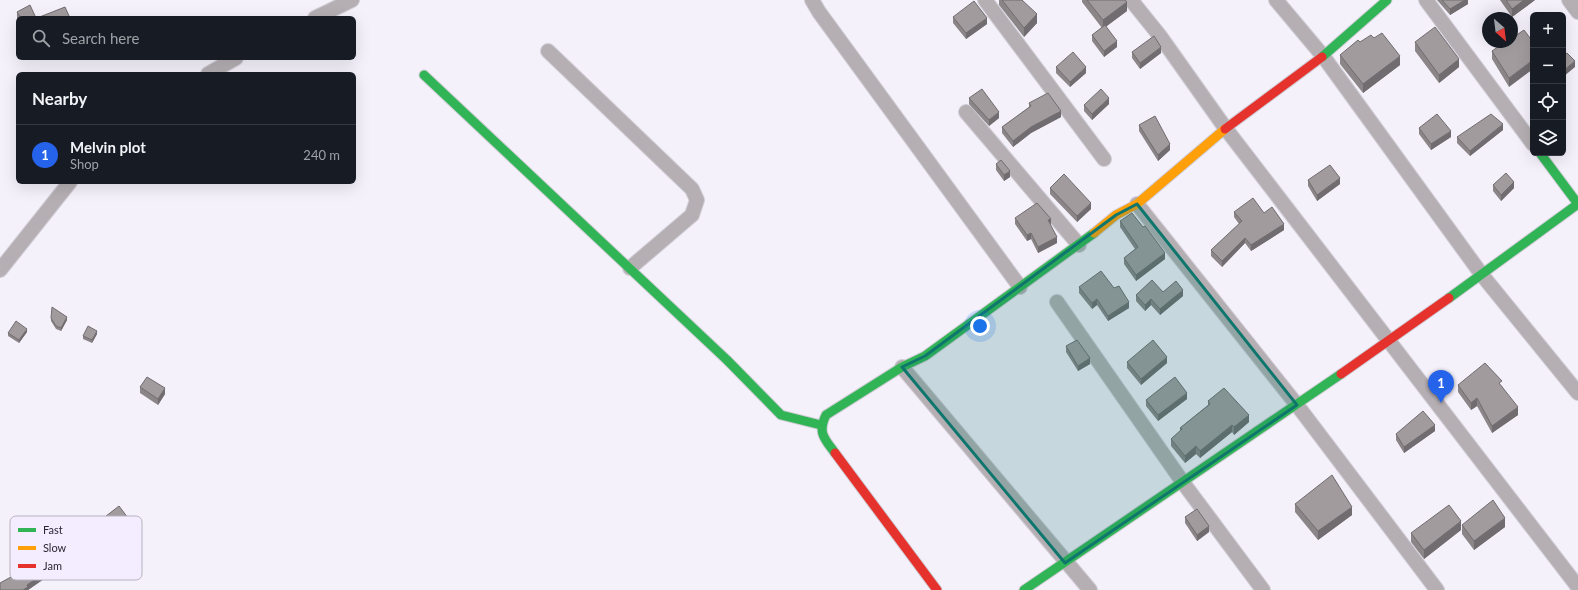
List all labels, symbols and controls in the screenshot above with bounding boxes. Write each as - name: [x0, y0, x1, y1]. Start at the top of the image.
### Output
- north arrow: [1482, 12, 1518, 48]
- map controls: [1530, 12, 1566, 156]
- button: +: [1530, 12, 1566, 48]
- search box: [16, 16, 356, 60]
- icon: search: [30, 27, 52, 49]
- text: Search here: [62, 29, 139, 47]
- button: −: [1530, 48, 1566, 84]
- button: locate: [1530, 84, 1566, 120]
- text: Nearby: [32, 88, 87, 109]
- button: layers: [1530, 120, 1566, 156]
- text: Melvin plot: [70, 138, 146, 156]
- text: 1: [41, 147, 49, 163]
- text: 240 m: [303, 147, 340, 163]
- text: Shop: [70, 156, 99, 172]
- your location: [970, 316, 990, 336]
- pin: 1: [1428, 370, 1454, 403]
- legend: [10, 516, 142, 580]
- text: Fast: [43, 523, 63, 536]
- text: Slow: [43, 541, 67, 554]
- text: Jam: [43, 559, 62, 572]

